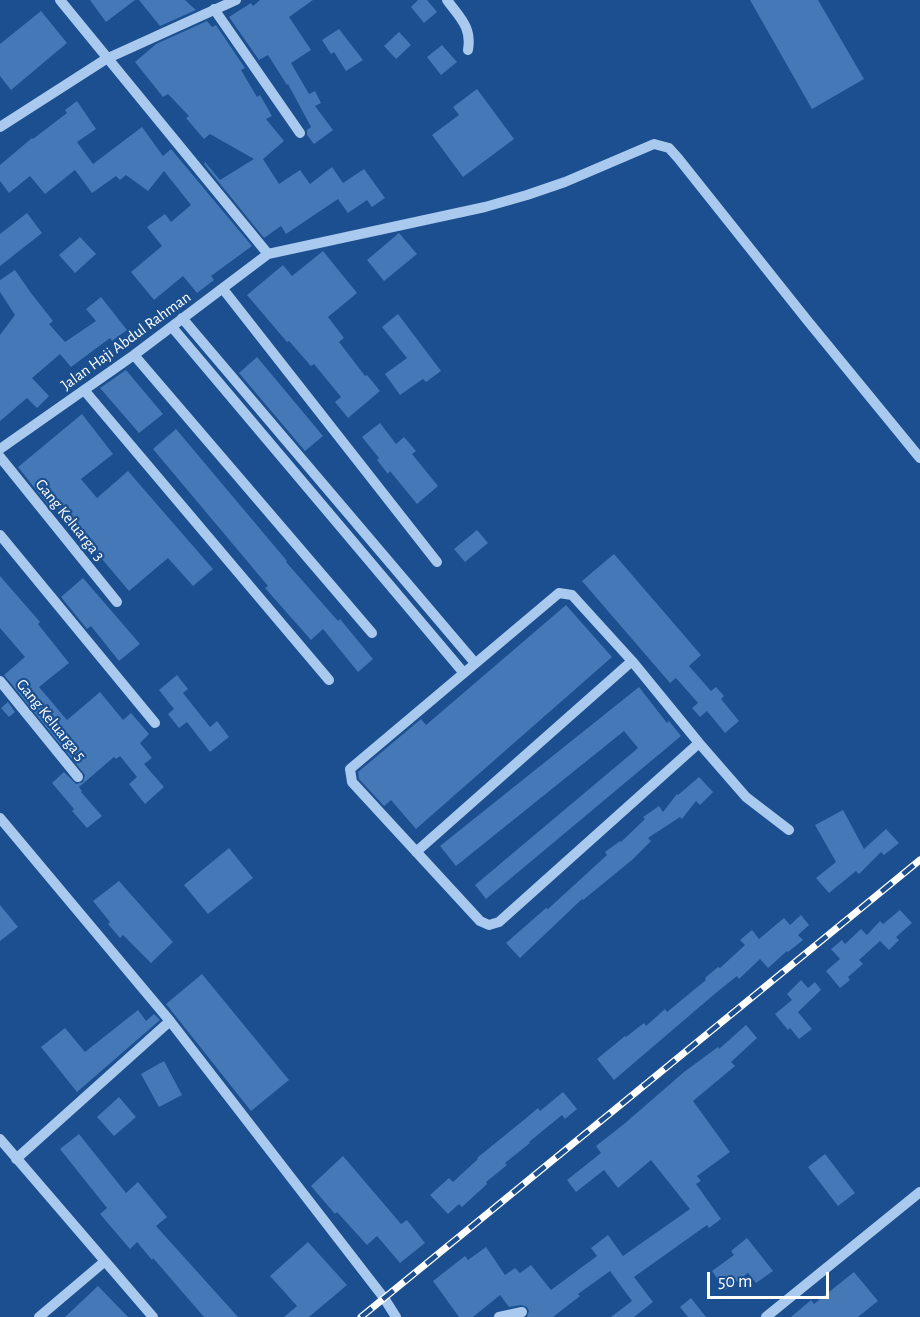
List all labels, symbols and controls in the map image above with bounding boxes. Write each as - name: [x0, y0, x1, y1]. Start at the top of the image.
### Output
- street label: Jalan Haji Abdul Rahman: [57, 287, 195, 395]
- street label: Gang Keluarga 3: [31, 475, 109, 565]
- street label: Gang Keluarga 5: [12, 675, 90, 765]
- scale bar: [710, 1260, 832, 1298]
- text: 50 m: [718, 1273, 752, 1291]

